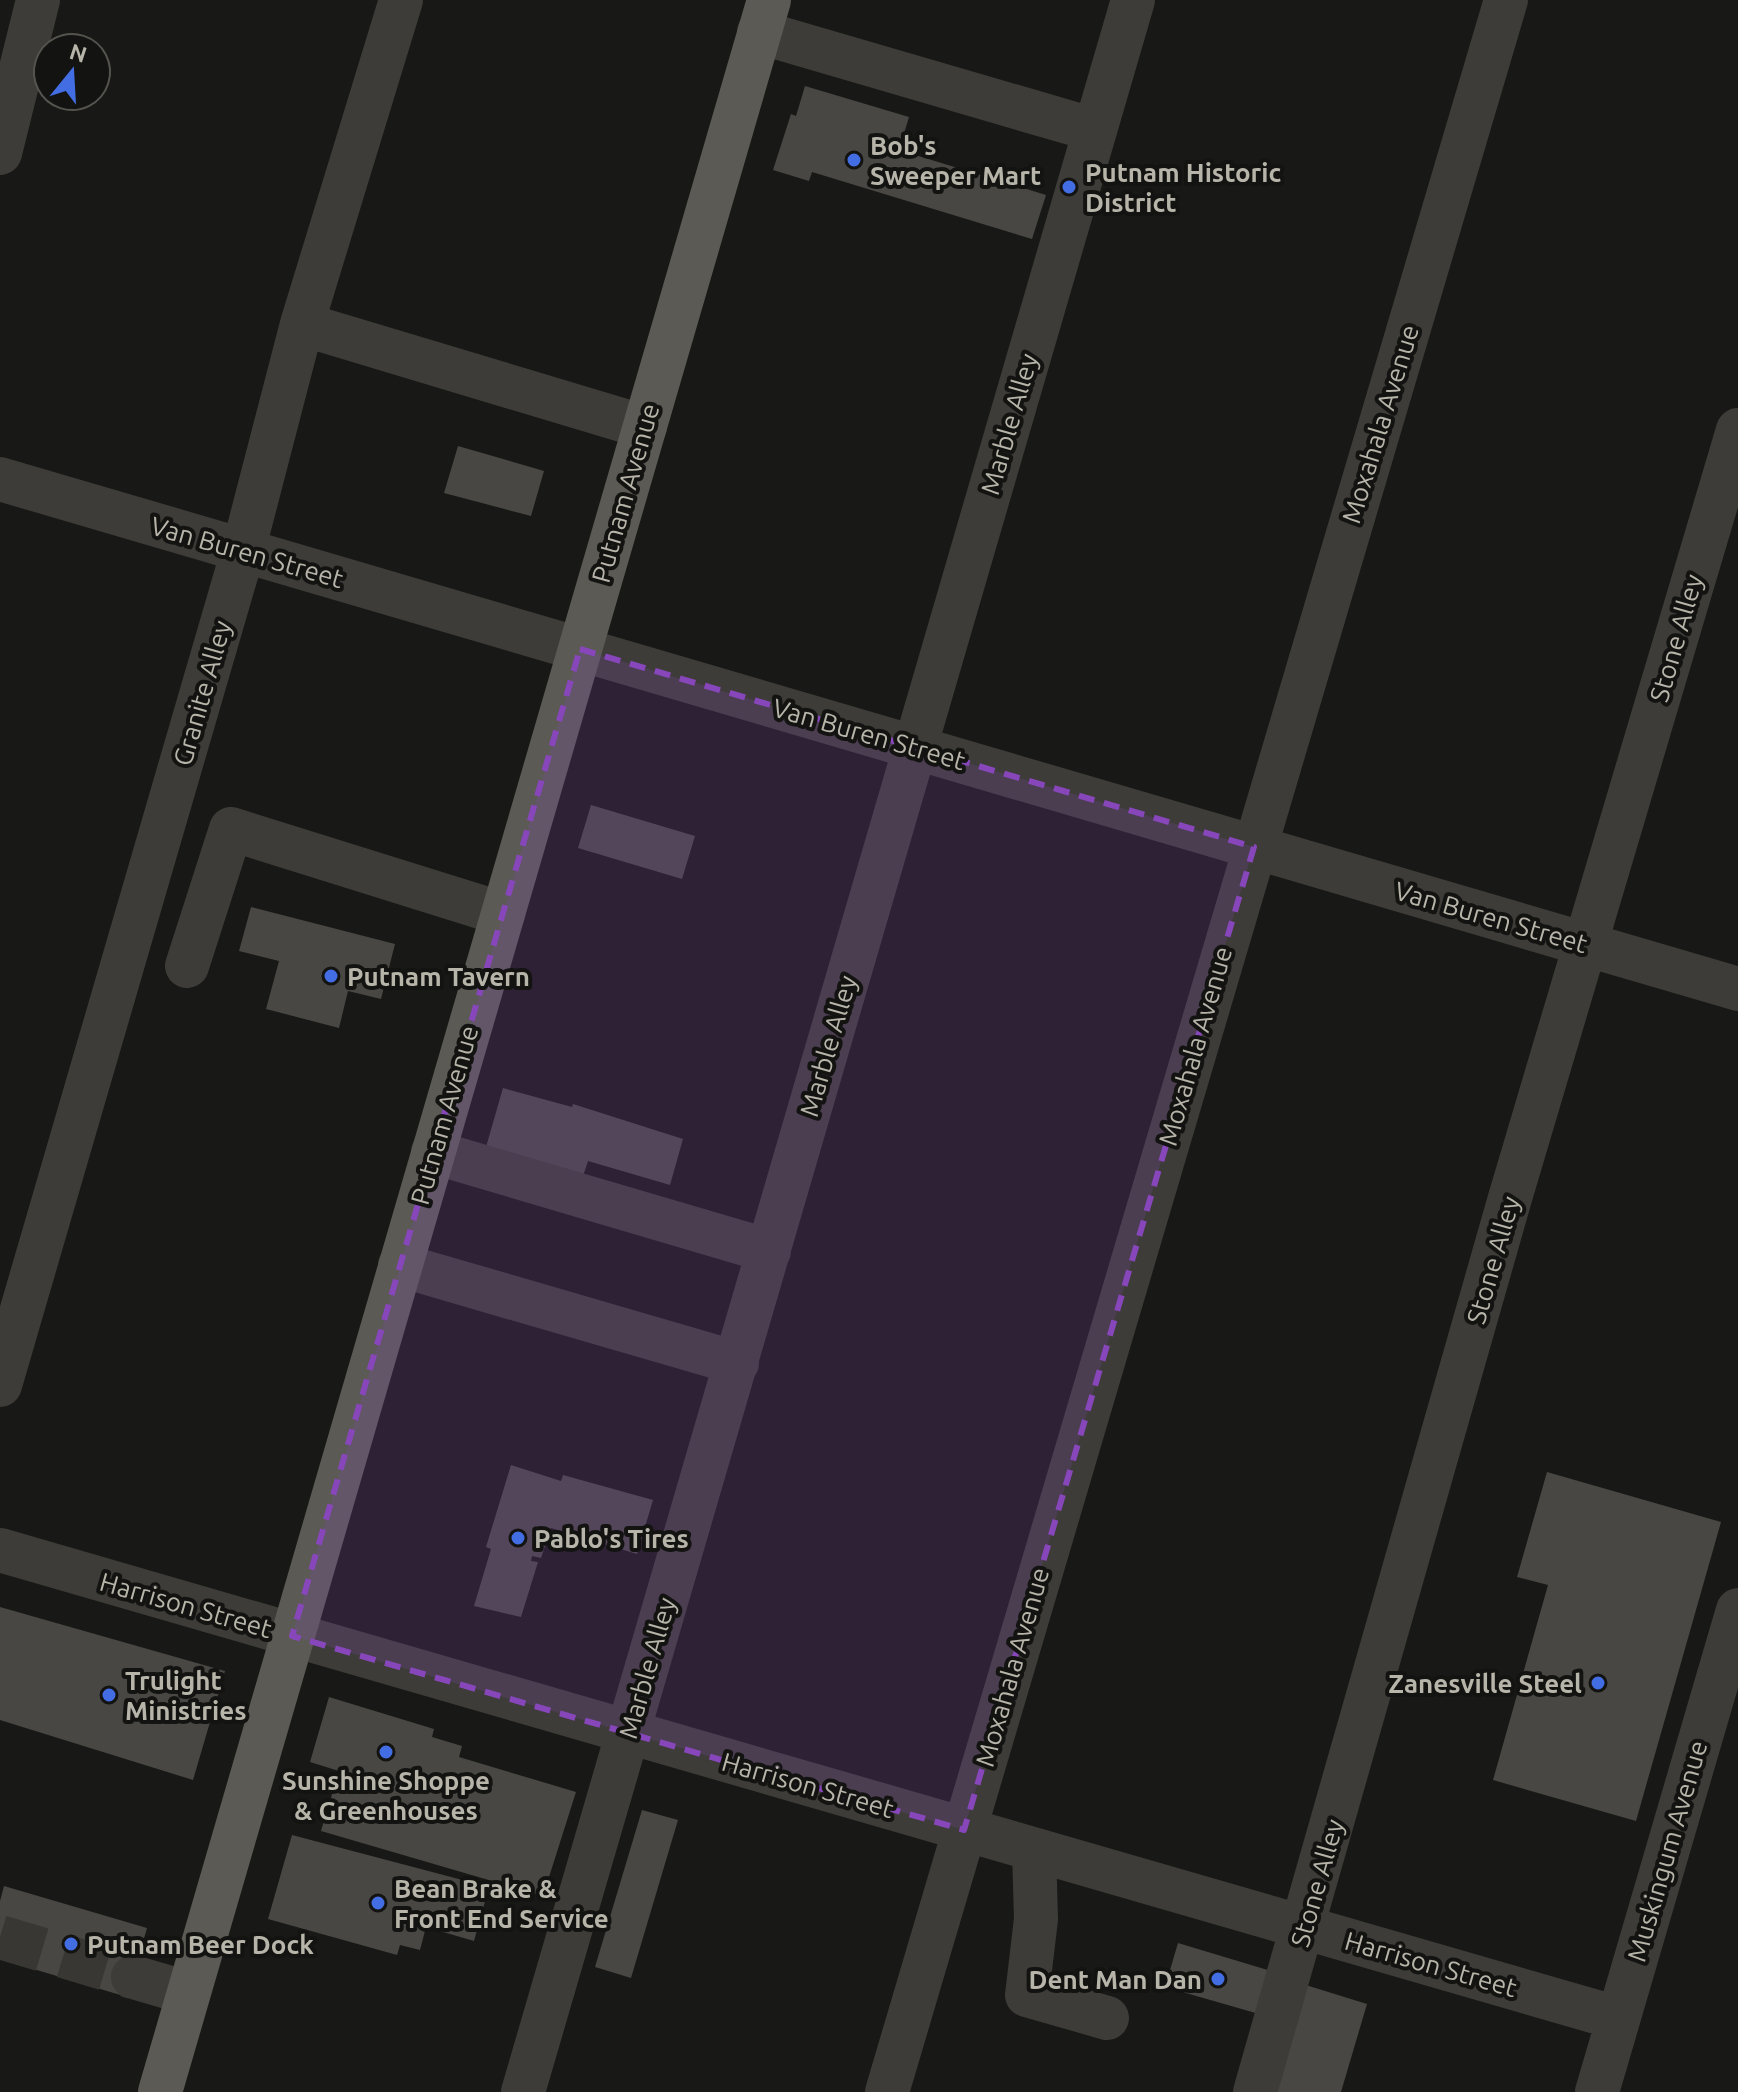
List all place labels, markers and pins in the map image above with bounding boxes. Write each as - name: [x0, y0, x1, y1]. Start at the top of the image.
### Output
- place label: Bob's Sweeper Mart: [870, 131, 1041, 190]
- marker: Bob's Sweeper Mart: [845, 151, 863, 169]
- place label: Putnam Historic District: [1085, 158, 1281, 217]
- marker: Putnam Historic District: [1060, 178, 1078, 196]
- place label: Putnam Tavern: [347, 962, 530, 991]
- marker: Putnam Tavern: [322, 967, 340, 985]
- place label: Pablo's Tires: [534, 1524, 689, 1553]
- marker: Pablo's Tires: [509, 1529, 527, 1547]
- place label: Trulight Ministries: [125, 1666, 246, 1725]
- place label: Zanesville Steel: [1388, 1669, 1582, 1698]
- marker: Zanesville Steel: [1589, 1674, 1607, 1692]
- marker: Trulight Ministries: [100, 1686, 118, 1704]
- marker: Sunshine Shoppe & Greenhouses: [377, 1743, 395, 1761]
- place label: Sunshine Shoppe & Greenhouses: [282, 1766, 490, 1825]
- place label: Bean Brake & Front End Service: [394, 1874, 609, 1933]
- marker: Bean Brake & Front End Service: [369, 1894, 387, 1912]
- place label: Putnam Beer Dock: [87, 1930, 314, 1959]
- marker: Putnam Beer Dock: [62, 1935, 80, 1953]
- place label: Dent Man Dan: [1029, 1965, 1202, 1994]
- marker: Dent Man Dan: [1209, 1970, 1227, 1988]

